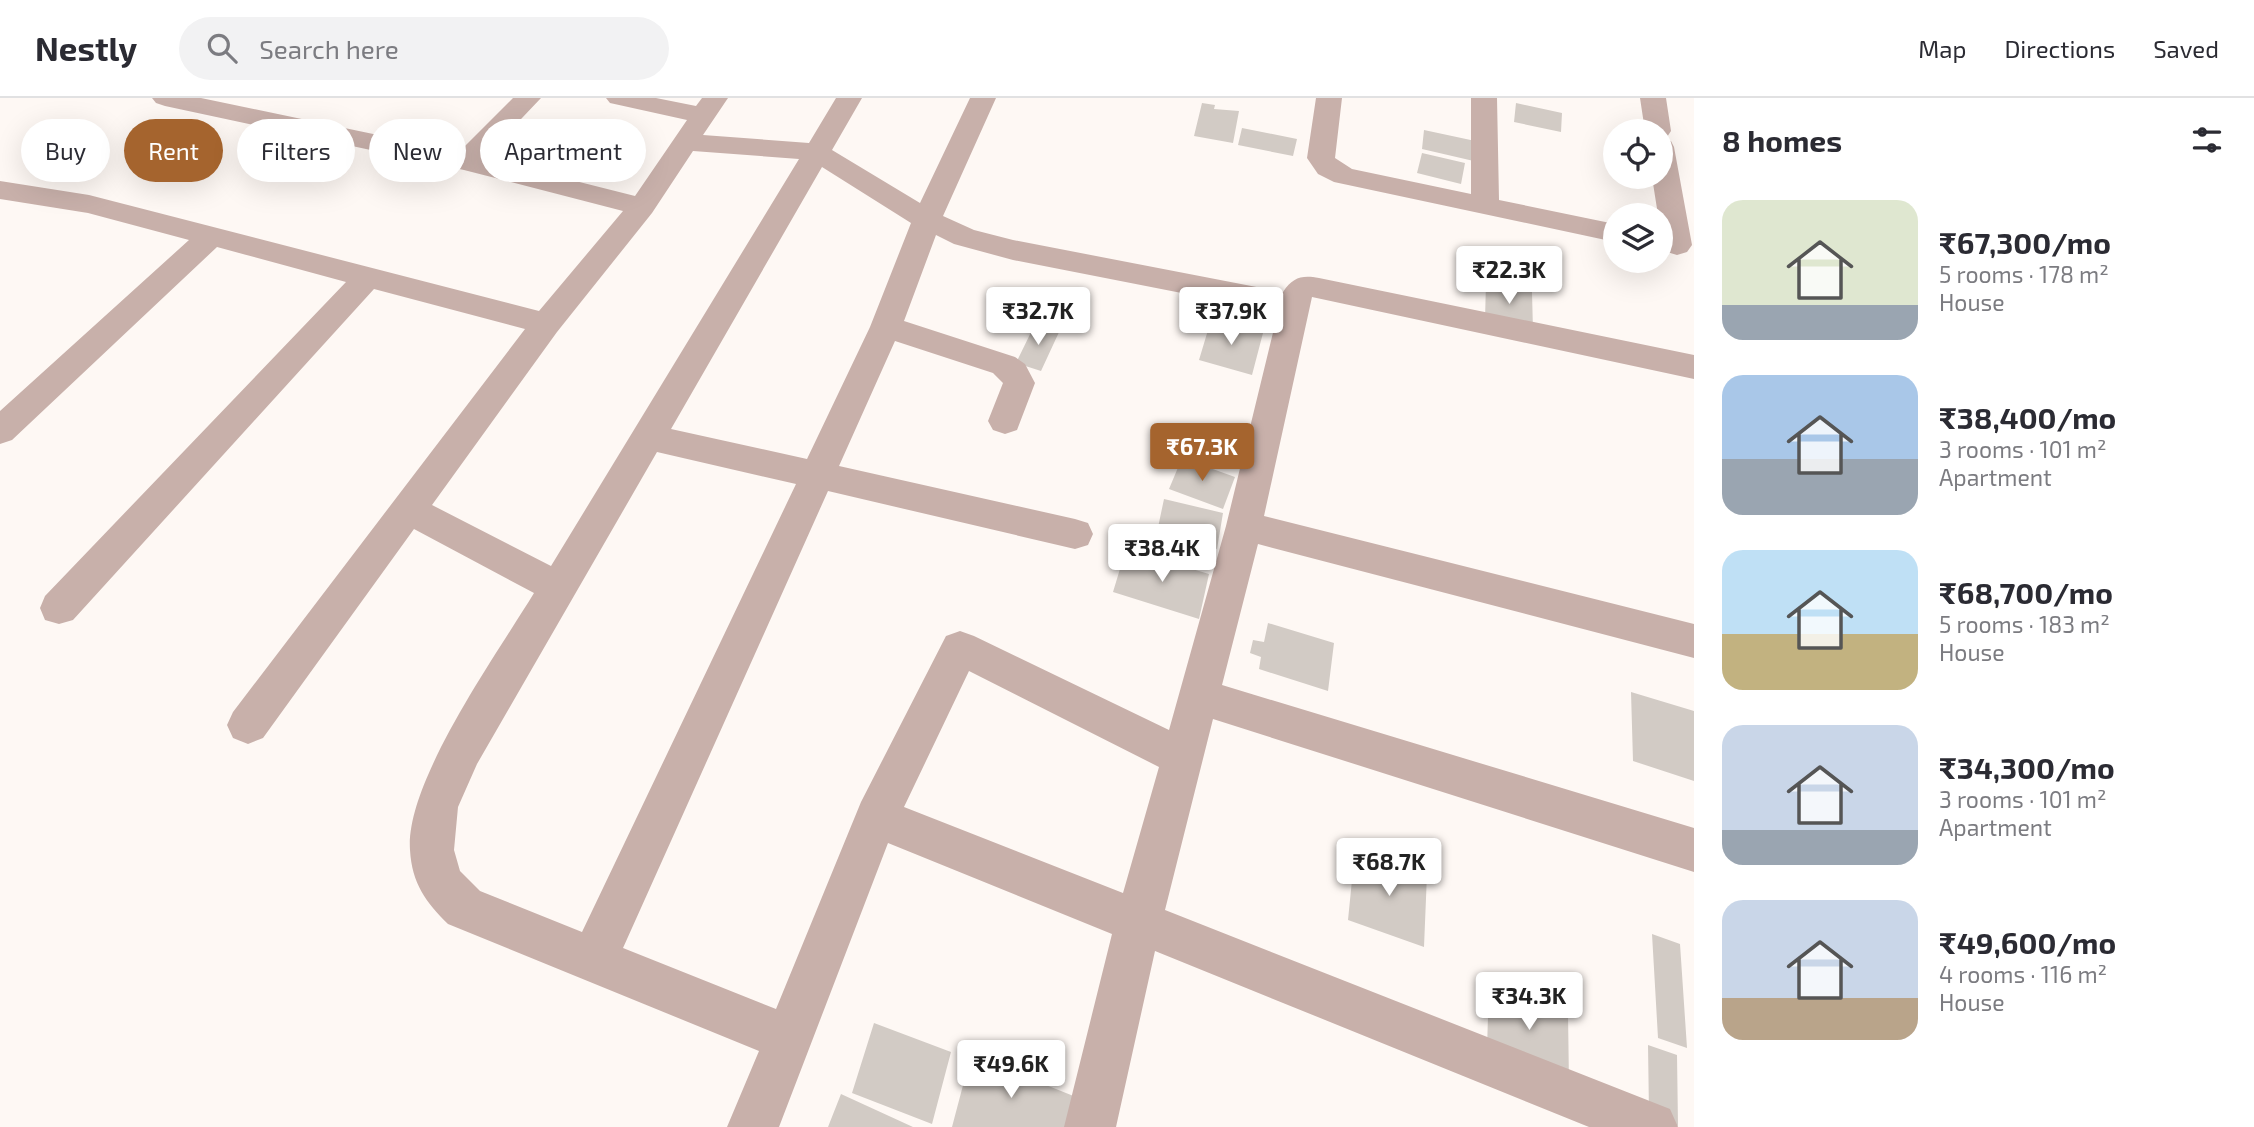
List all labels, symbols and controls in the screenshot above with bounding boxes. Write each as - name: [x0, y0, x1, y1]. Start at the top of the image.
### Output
- search box: [179, 17, 669, 80]
- text: Nestly: [35, 28, 137, 68]
- icon: search: [203, 29, 241, 67]
- text: Search here: [259, 33, 399, 64]
- text: Map: [1918, 34, 1966, 63]
- text: Directions: [2004, 34, 2115, 63]
- text: Saved: [2153, 34, 2219, 63]
- chip: Buy: [21, 119, 110, 182]
- chip: Rent: [124, 119, 223, 182]
- chip: Filters: [237, 119, 355, 182]
- chip: New: [369, 119, 466, 182]
- chip: Apartment: [480, 119, 646, 182]
- map controls: [1603, 119, 1673, 273]
- button: locate: [1603, 119, 1673, 189]
- icon: filters: [2188, 121, 2226, 159]
- text: 8 homes: [1722, 122, 1842, 158]
- button: layers: [1603, 203, 1673, 273]
- text: ₹67,300/mo: [1939, 224, 2111, 260]
- icon: home: [1778, 228, 1862, 312]
- pin: ₹22.3K: [1452, 246, 1566, 306]
- text: ₹22.3K: [1472, 255, 1546, 283]
- text: 5 rooms · 178 m²: [1939, 260, 2109, 288]
- pin: ₹32.7K: [981, 288, 1095, 347]
- pin: ₹37.9K: [1174, 288, 1288, 347]
- text: House: [1939, 288, 2005, 316]
- text: ₹32.7K: [1002, 296, 1074, 324]
- text: ₹37.9K: [1195, 296, 1267, 324]
- text: ₹38,400/mo: [1939, 399, 2116, 435]
- icon: home: [1778, 403, 1862, 487]
- pin: ₹67.3K: [1145, 424, 1259, 483]
- text: ₹67.3K: [1166, 432, 1238, 460]
- text: 3 rooms · 101 m²: [1939, 435, 2106, 463]
- text: Apartment: [1939, 463, 2052, 491]
- pin: ₹38.4K: [1105, 524, 1219, 584]
- text: ₹38.4K: [1124, 533, 1200, 561]
- text: ₹68,700/mo: [1939, 574, 2113, 610]
- icon: home: [1778, 578, 1862, 662]
- text: 5 rooms · 183 m²: [1939, 610, 2110, 638]
- text: House: [1939, 638, 2005, 666]
- text: ₹34,300/mo: [1939, 749, 2115, 785]
- icon: home: [1778, 753, 1862, 837]
- text: 3 rooms · 101 m²: [1939, 785, 2106, 813]
- text: Apartment: [1939, 813, 2052, 841]
- pin: ₹68.7K: [1332, 838, 1446, 898]
- text: ₹68.7K: [1352, 847, 1426, 875]
- text: ₹49,600/mo: [1939, 924, 2116, 960]
- icon: home: [1778, 928, 1862, 1012]
- text: 4 rooms · 116 m²: [1939, 960, 2107, 988]
- pin: ₹34.3K: [1472, 972, 1586, 1032]
- text: ₹34.3K: [1492, 981, 1566, 1009]
- text: House: [1939, 988, 2005, 1016]
- pin: ₹49.6K: [954, 1040, 1068, 1100]
- text: ₹49.6K: [973, 1049, 1049, 1077]

